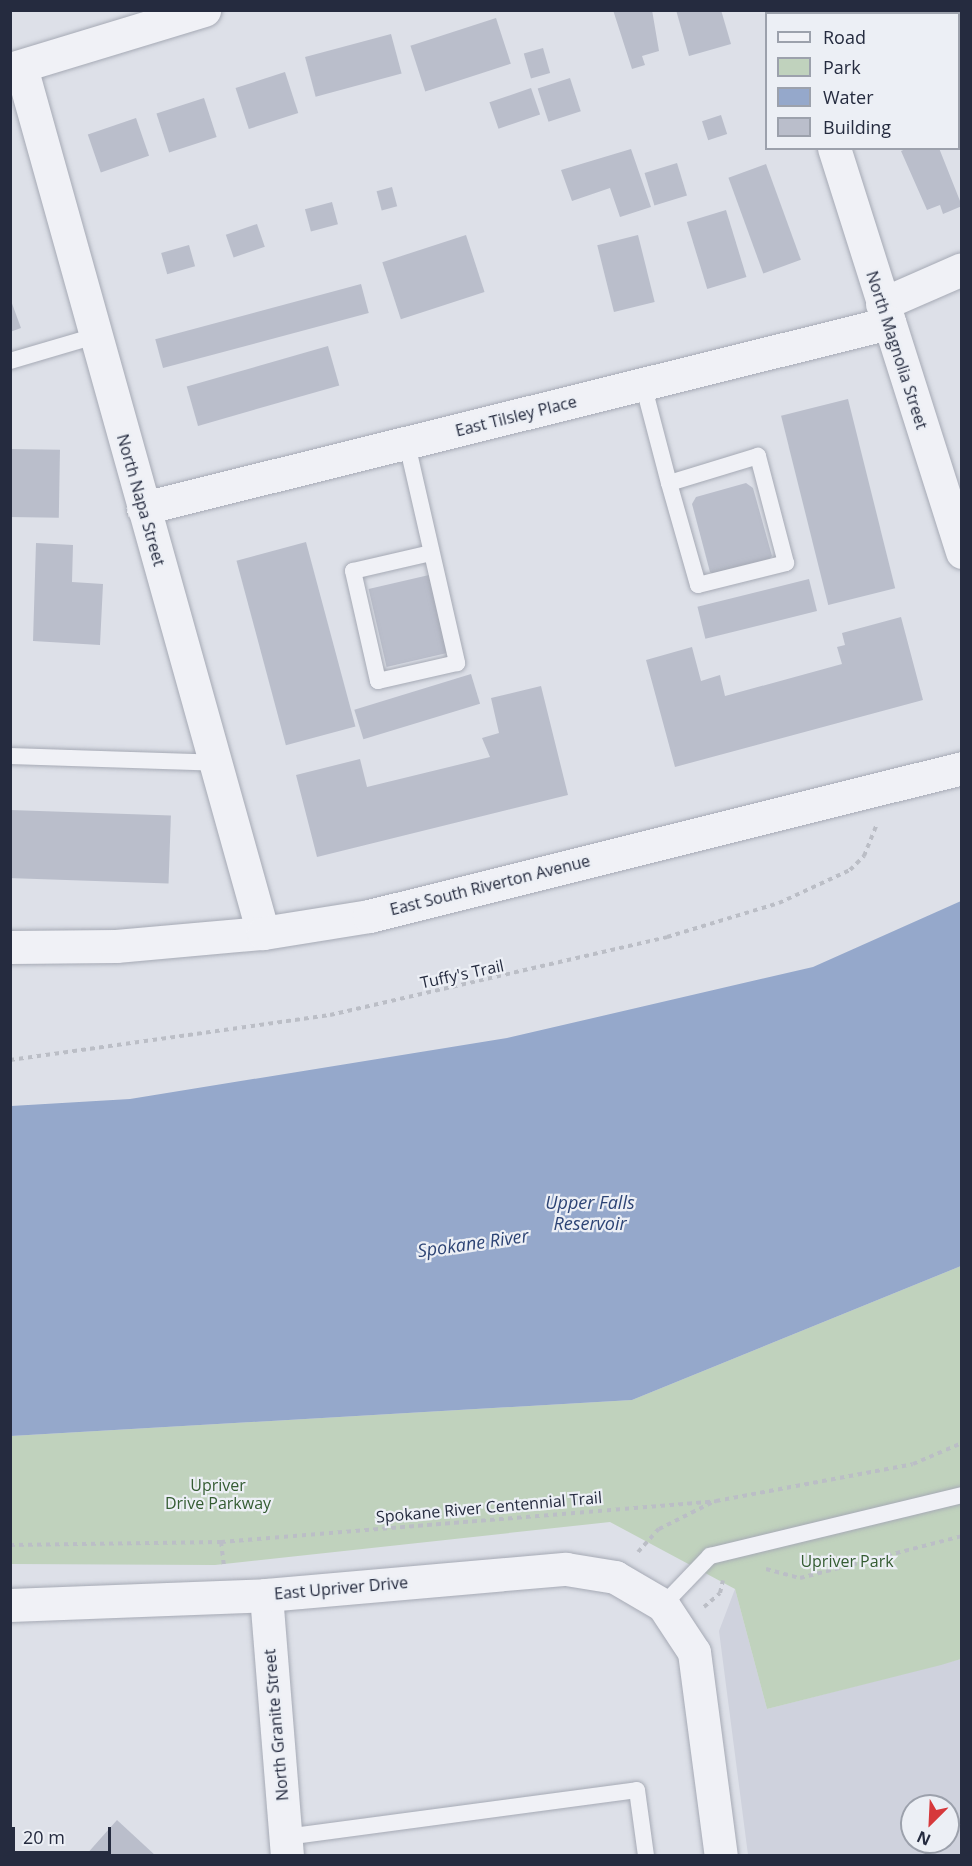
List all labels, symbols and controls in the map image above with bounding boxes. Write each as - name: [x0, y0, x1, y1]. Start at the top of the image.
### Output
- legend: [765, 12, 960, 150]
- text: Road: [823, 25, 866, 49]
- text: Park: [823, 55, 861, 79]
- text: Water: [823, 85, 874, 109]
- text: Building: [823, 115, 891, 139]
- street label: North Magnolia Street: [862, 269, 932, 431]
- street label: East Tilsley Place: [453, 392, 579, 440]
- street label: North Napa Street: [113, 432, 169, 568]
- street label: East South Riverton Avenue: [388, 851, 592, 919]
- street label: Tuffy's Trail: [418, 956, 506, 992]
- water label: Upper Falls Reservoir: [545, 1192, 635, 1234]
- water label: Spokane River: [416, 1225, 530, 1261]
- park label: Upriver Drive Parkway: [165, 1475, 271, 1513]
- street label: Spokane River Centennial Trail: [375, 1488, 603, 1526]
- park label: Upriver Park: [800, 1551, 894, 1571]
- street label: East Upriver Drive: [273, 1573, 409, 1603]
- street label: North Granite Street: [260, 1648, 292, 1802]
- north arrow: [900, 1794, 960, 1854]
- scale bar: [15, 1815, 114, 1853]
- text: 20 m: [23, 1825, 65, 1849]
- text: N: [913, 1826, 934, 1851]

